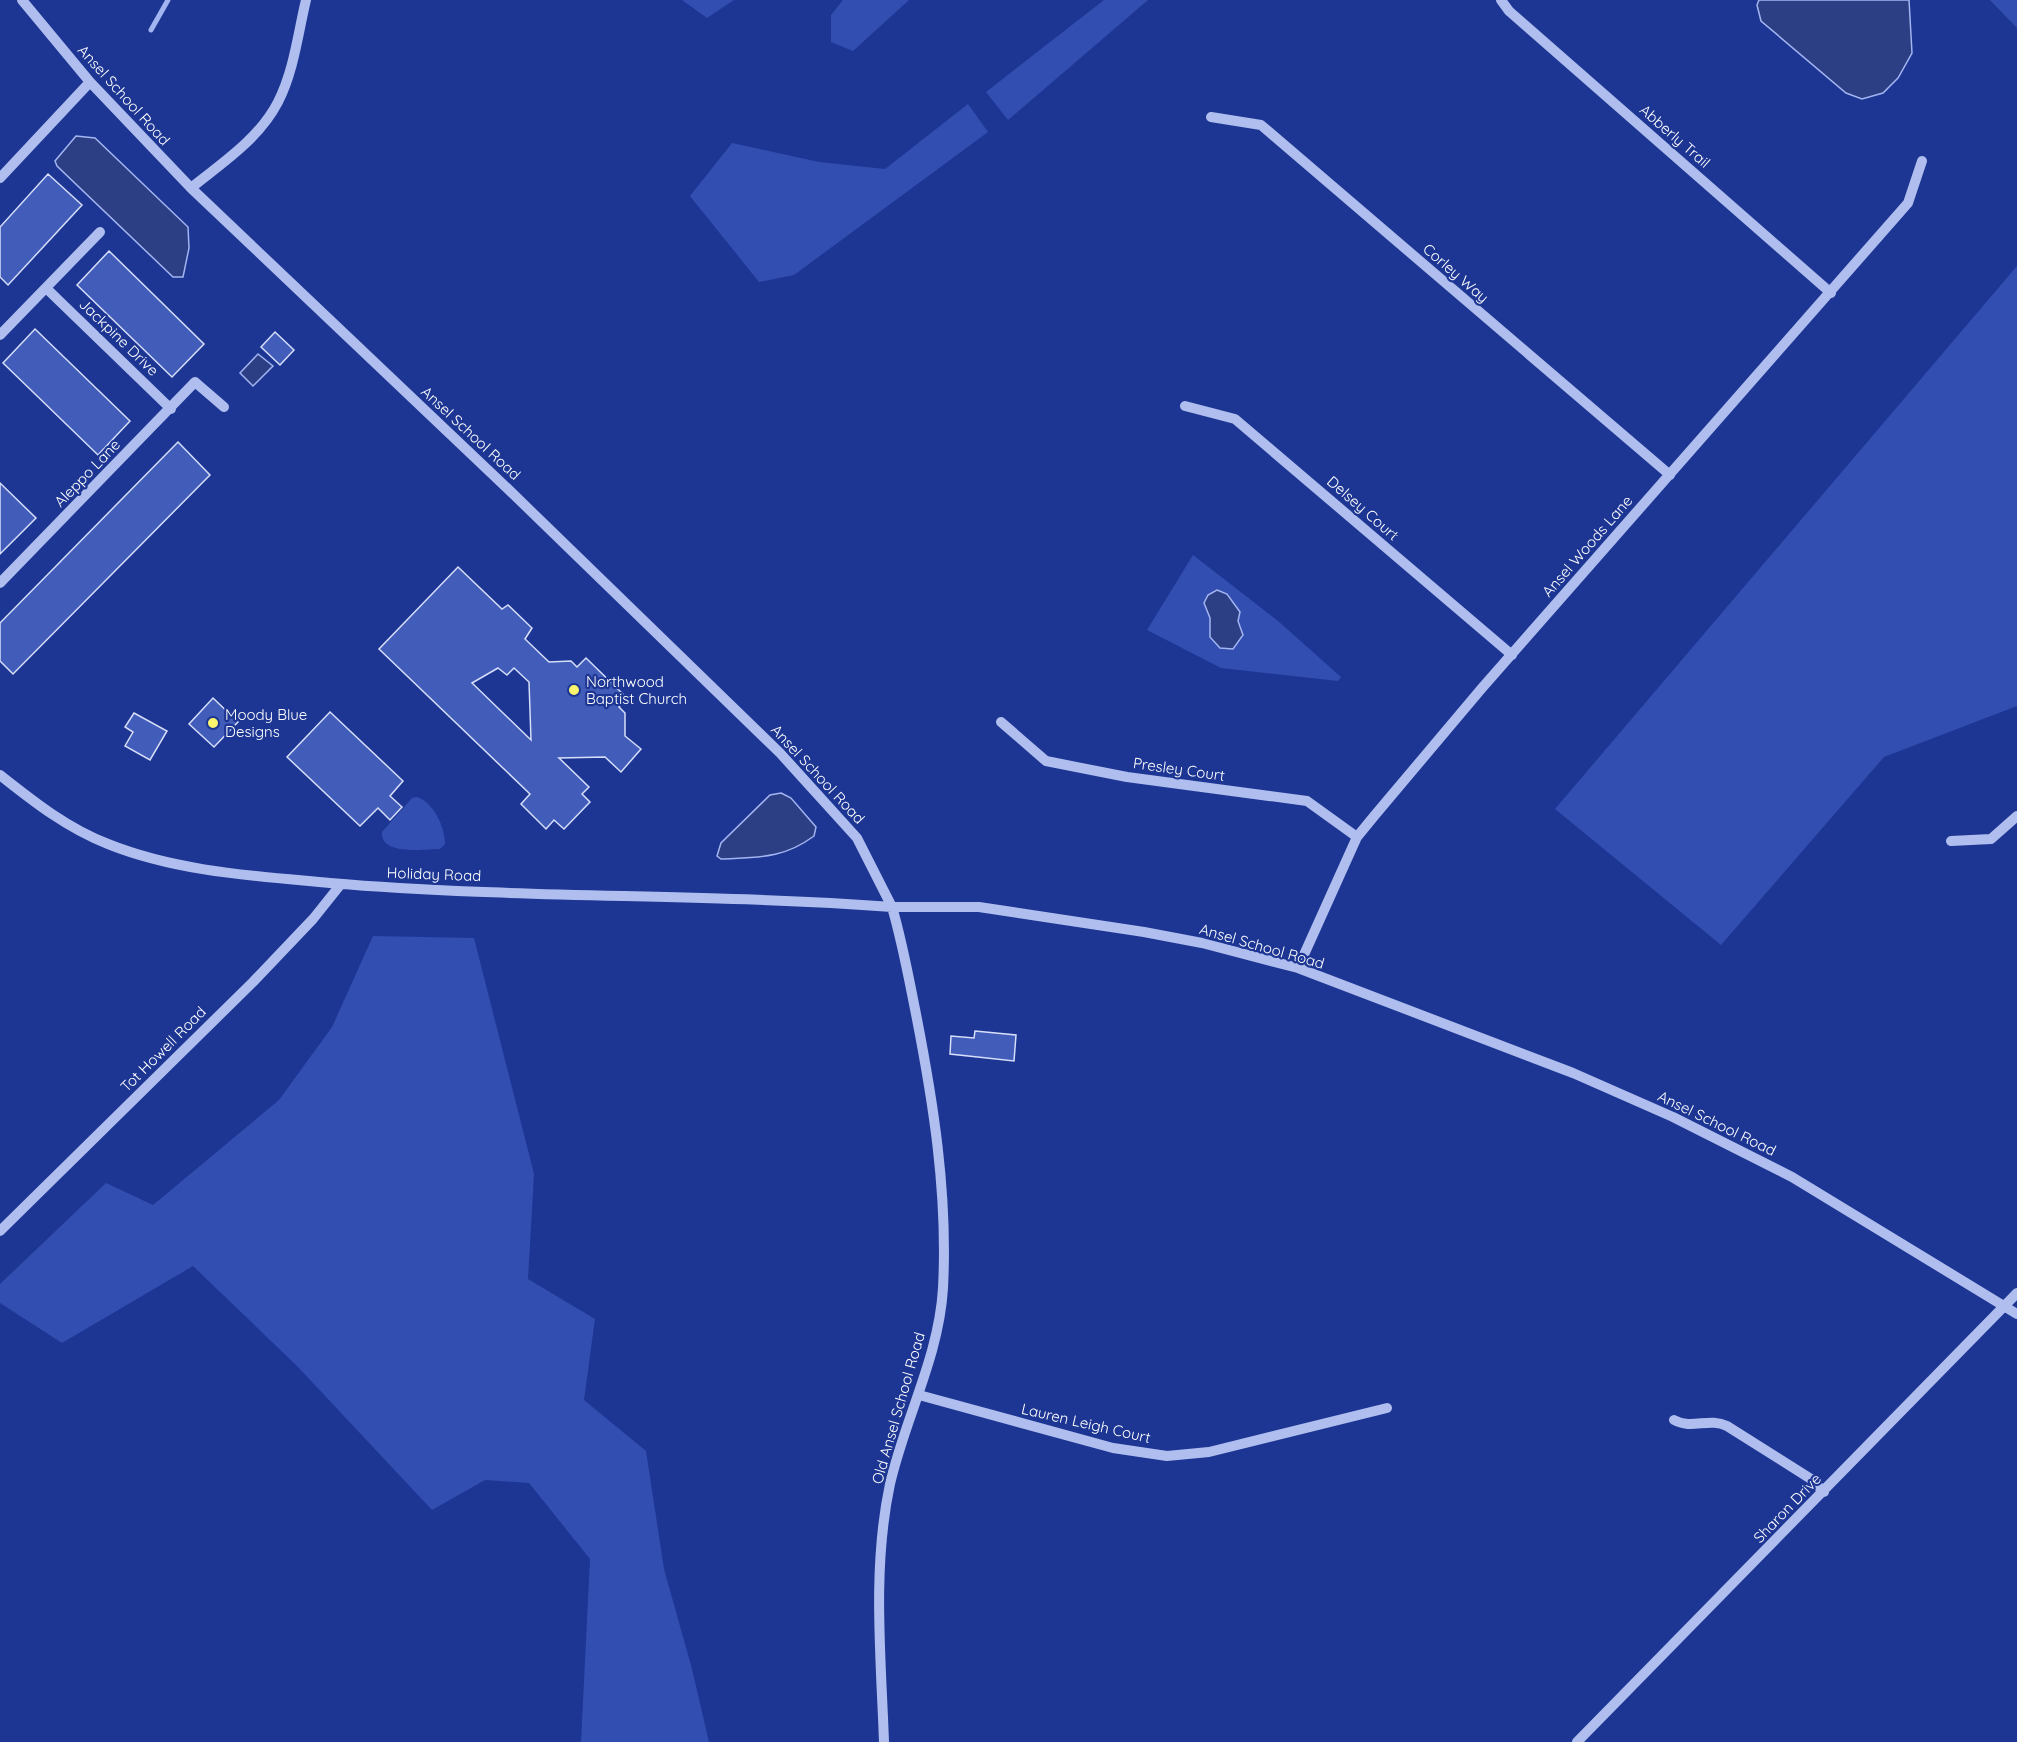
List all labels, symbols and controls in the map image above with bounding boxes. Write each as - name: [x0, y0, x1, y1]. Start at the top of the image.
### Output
- street label: Ansel School Road: [74, 41, 174, 149]
- street label: Abberly Trail: [1636, 100, 1714, 172]
- street label: Corley Way: [1419, 239, 1493, 307]
- street label: Jackpine Drive: [75, 294, 163, 380]
- street label: Ansel School Road: [417, 382, 525, 484]
- street label: Aleppo Lane: [50, 435, 124, 511]
- street label: Delsey Court: [1323, 472, 1403, 544]
- street label: Ansel Woods Lane: [1538, 491, 1636, 601]
- place label: Northwood Baptist Church: [586, 672, 687, 708]
- marker: Northwood Baptist Church: [567, 683, 581, 697]
- place label: Moody Blue Designs: [225, 705, 307, 741]
- marker: Moody Blue Designs: [206, 716, 220, 730]
- street label: Ansel School Road: [767, 720, 869, 828]
- street label: Presley Court: [1132, 753, 1226, 785]
- street label: Holiday Road: [386, 863, 482, 885]
- street label: Ansel School Road: [1197, 919, 1327, 973]
- street label: Tot Howell Road: [116, 1002, 210, 1096]
- street label: Ansel School Road: [1655, 1086, 1779, 1160]
- street label: Old Ansel School Road: [867, 1330, 929, 1486]
- street label: Lauren Leigh Court: [1020, 1399, 1152, 1447]
- street label: Sharon Drive: [1749, 1469, 1825, 1547]

